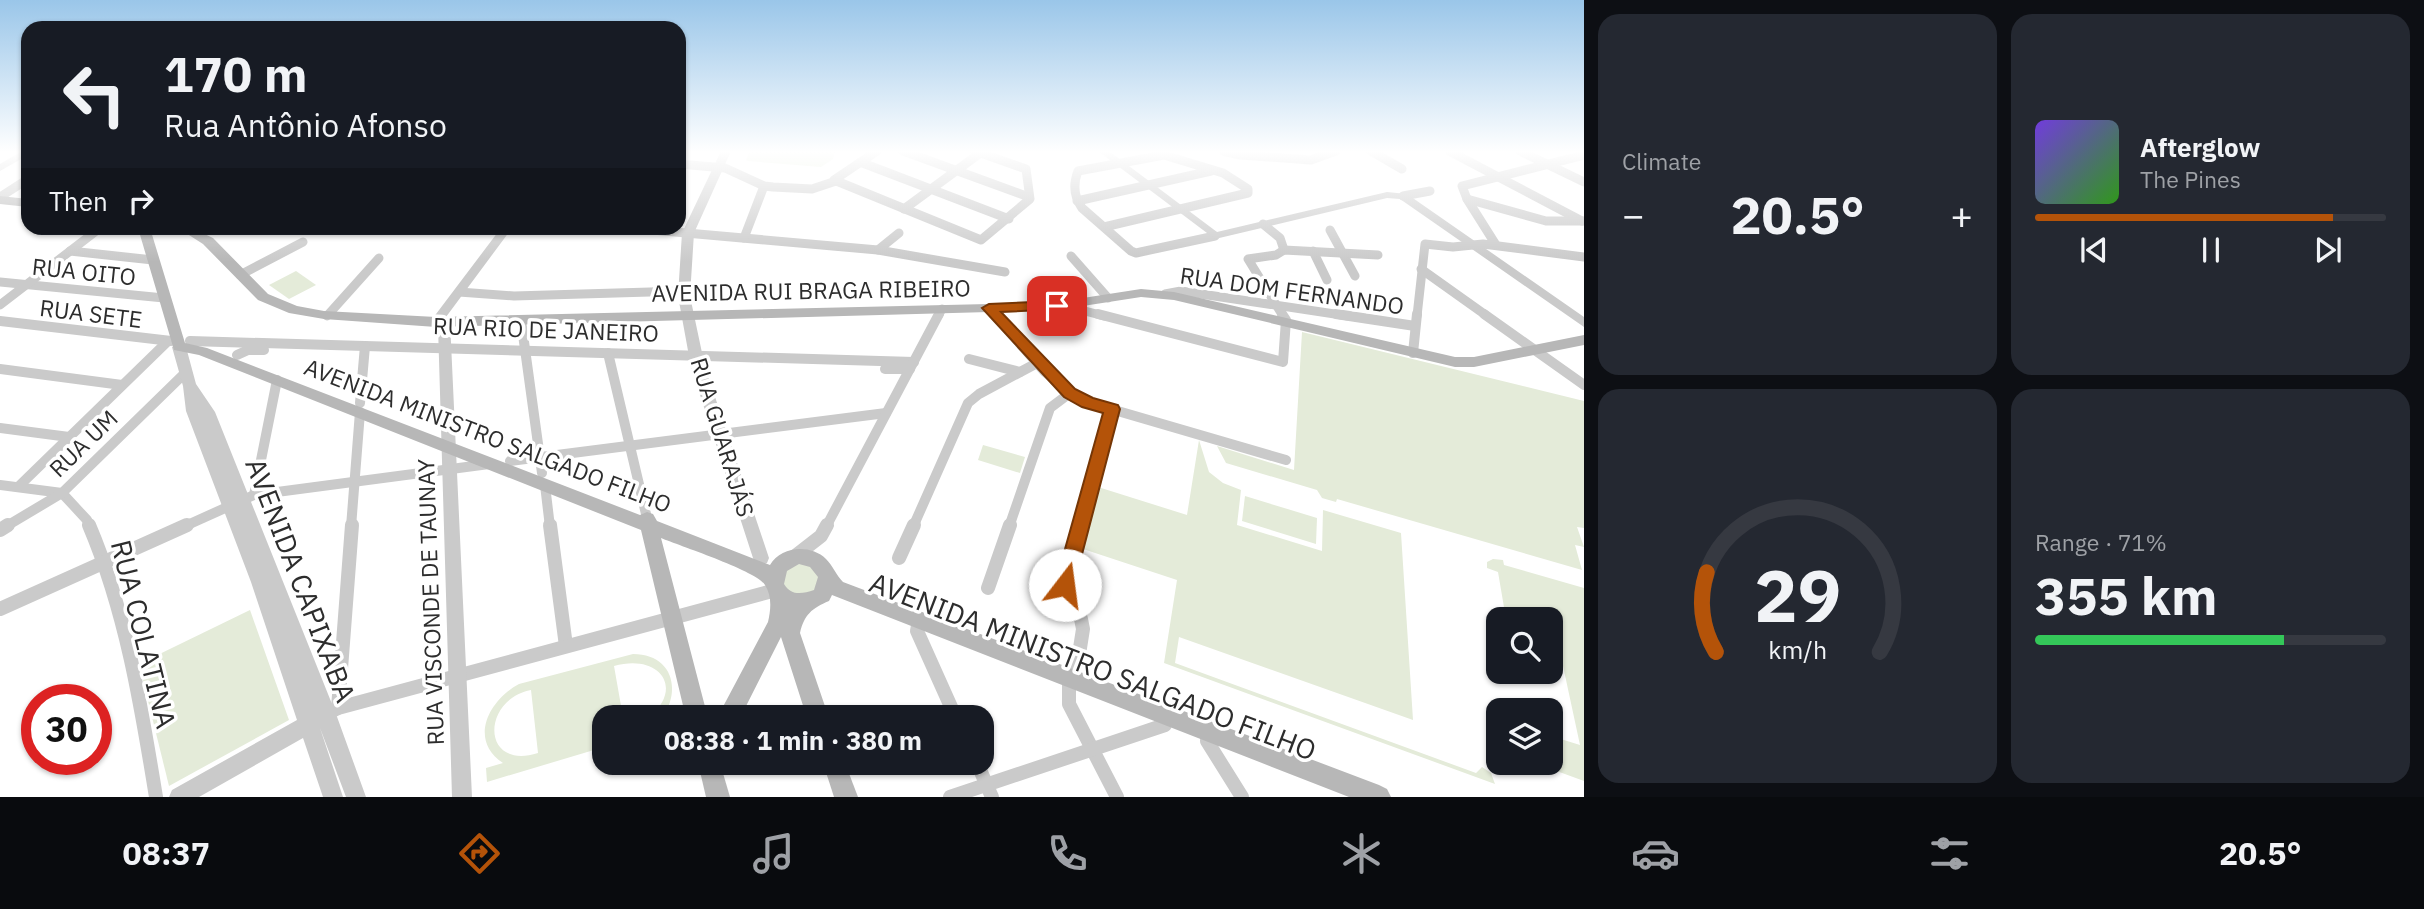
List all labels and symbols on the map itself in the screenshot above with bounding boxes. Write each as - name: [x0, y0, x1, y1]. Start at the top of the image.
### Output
- street label: RUA OITO: [31, 251, 137, 291]
- street label: RUA DOM FERNANDO: [1178, 259, 1406, 321]
- street label: AVENIDA RUI BRAGA RIBEIRO: [651, 272, 971, 308]
- pin: [1027, 276, 1087, 336]
- street label: RUA SETE: [38, 292, 144, 334]
- street label: RUA RIO DE JANEIRO: [433, 310, 659, 348]
- street label: AVENIDA MINISTRO SALGADO FILHO: [300, 351, 676, 519]
- street label: RUA GUARAJÁS: [685, 354, 761, 520]
- street label: RUA UM: [42, 403, 124, 483]
- street label: AVENIDA CAPIXABA: [237, 453, 365, 708]
- street label: RUA VISCONDE DE TAUNAY: [410, 458, 450, 746]
- street label: RUA COLATINA: [103, 536, 185, 732]
- position arrow: [1028, 548, 1102, 622]
- street label: AVENIDA MINISTRO SALGADO FILHO: [864, 564, 1322, 768]
- speed limit sign: 30: [21, 684, 112, 775]

